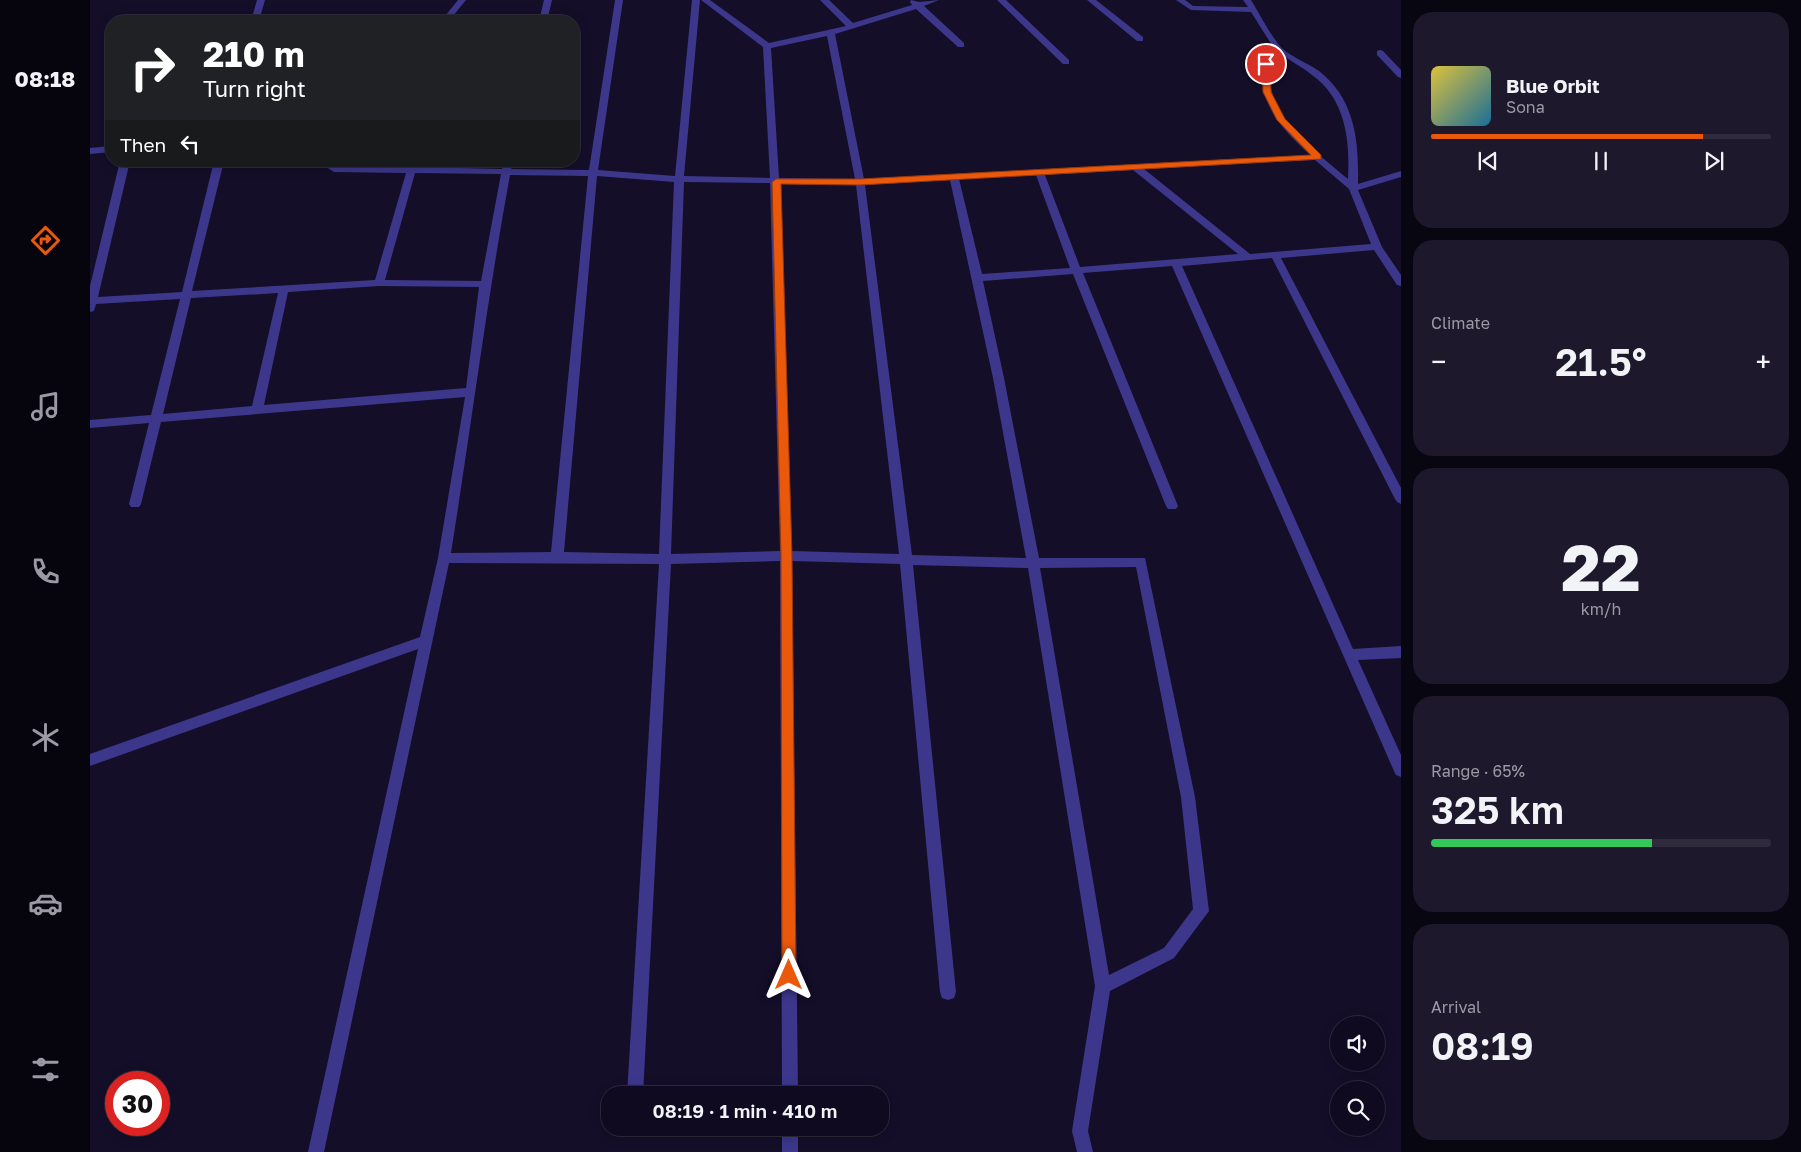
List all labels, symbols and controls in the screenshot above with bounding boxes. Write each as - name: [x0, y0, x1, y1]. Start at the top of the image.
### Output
- text: 210 m: [203, 33, 305, 75]
- icon: right: [120, 35, 185, 100]
- pin: [1245, 43, 1287, 85]
- icon: arrive: [1252, 50, 1280, 78]
- text: 08:18: [15, 65, 75, 92]
- text: Blue Orbit: [1506, 74, 1600, 97]
- text: Turn right: [203, 75, 306, 102]
- text: Sona: [1506, 97, 1545, 117]
- icon: left: [176, 130, 204, 158]
- text: Then: [120, 133, 166, 156]
- icon: previous: [1474, 147, 1502, 175]
- icon: pause: [1587, 147, 1615, 175]
- icon: next: [1700, 147, 1728, 175]
- icon: directions: [28, 223, 63, 258]
- text: Climate: [1431, 313, 1490, 333]
- text: 21.5°: [1555, 339, 1647, 384]
- text: −: [1431, 345, 1446, 378]
- text: +: [1756, 345, 1771, 378]
- icon: music: [28, 389, 63, 424]
- text: 22: [1561, 527, 1641, 605]
- icon: phone: [28, 554, 63, 589]
- text: km/h: [1581, 599, 1621, 619]
- icon: climate: [28, 720, 63, 755]
- text: Range · 65%: [1431, 761, 1525, 781]
- text: 325 km: [1431, 787, 1564, 832]
- icon: car: [28, 886, 63, 921]
- position arrow: [762, 948, 814, 1000]
- text: Arrival: [1431, 997, 1481, 1017]
- map controls: [1330, 1016, 1385, 1136]
- button: sound: [1330, 1016, 1385, 1071]
- text: 08:19: [1431, 1023, 1534, 1068]
- icon: filters: [28, 1052, 63, 1087]
- speed limit sign: 30: [105, 1071, 170, 1136]
- button: search: [1330, 1081, 1385, 1136]
- text: 08:19 · 1 min · 410 m: [653, 1099, 837, 1122]

